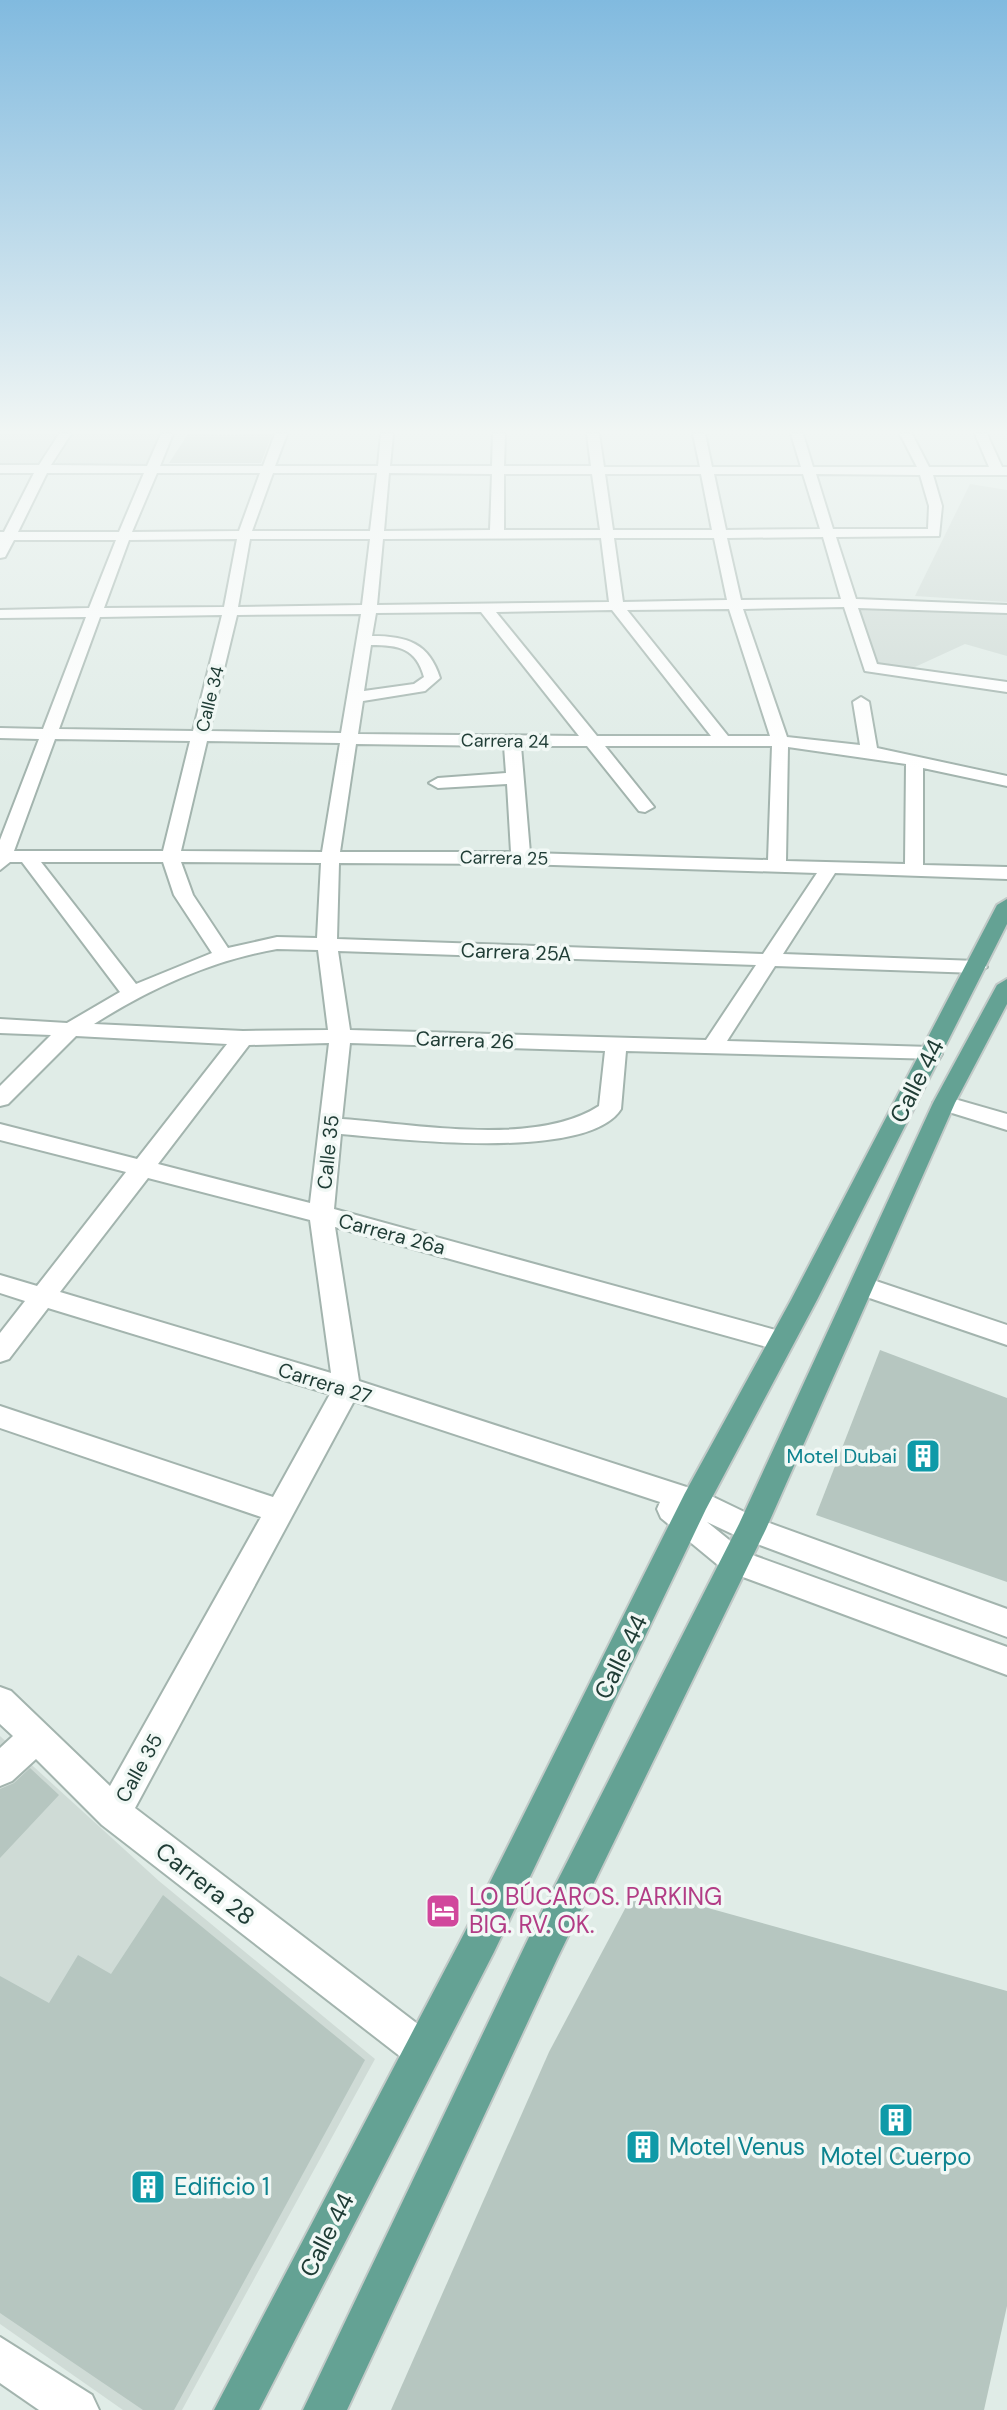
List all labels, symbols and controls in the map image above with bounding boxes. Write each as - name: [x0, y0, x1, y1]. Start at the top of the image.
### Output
- street label: Calle 34: [190, 663, 230, 735]
- street label: Carrera 24: [461, 728, 549, 754]
- street label: Carrera 25: [460, 845, 548, 871]
- street label: Carrera 25A: [460, 937, 572, 967]
- street label: Carrera 26: [415, 1025, 515, 1055]
- street label: Calle 44: [882, 1034, 951, 1128]
- street label: Calle 35: [311, 1113, 345, 1191]
- street label: Carrera 26a: [336, 1207, 448, 1261]
- street label: Carrera 27: [275, 1356, 375, 1410]
- building icon: Motel Dubai: [904, 1437, 942, 1475]
- place label: Motel Dubai: [787, 1443, 897, 1469]
- street label: Calle 44: [587, 1609, 654, 1704]
- street label: Calle 35: [109, 1729, 169, 1807]
- street label: Carrera 28: [149, 1835, 261, 1932]
- place label: LO BÚCAROS. PARKING BIG. RV. OK.: [469, 1881, 722, 1940]
- hotel icon: LO BÚCAROS. PARKING BIG. RV. OK.: [424, 1892, 462, 1930]
- building icon: Motel Cuerpo: [877, 2101, 915, 2139]
- building icon: Motel Venus: [624, 2128, 662, 2166]
- place label: Motel Venus: [669, 2131, 805, 2162]
- place label: Motel Cuerpo: [820, 2141, 972, 2172]
- building icon: Edificio 1: [129, 2168, 167, 2206]
- place label: Edificio 1: [174, 2171, 269, 2202]
- street label: Calle 44: [292, 2188, 361, 2282]

